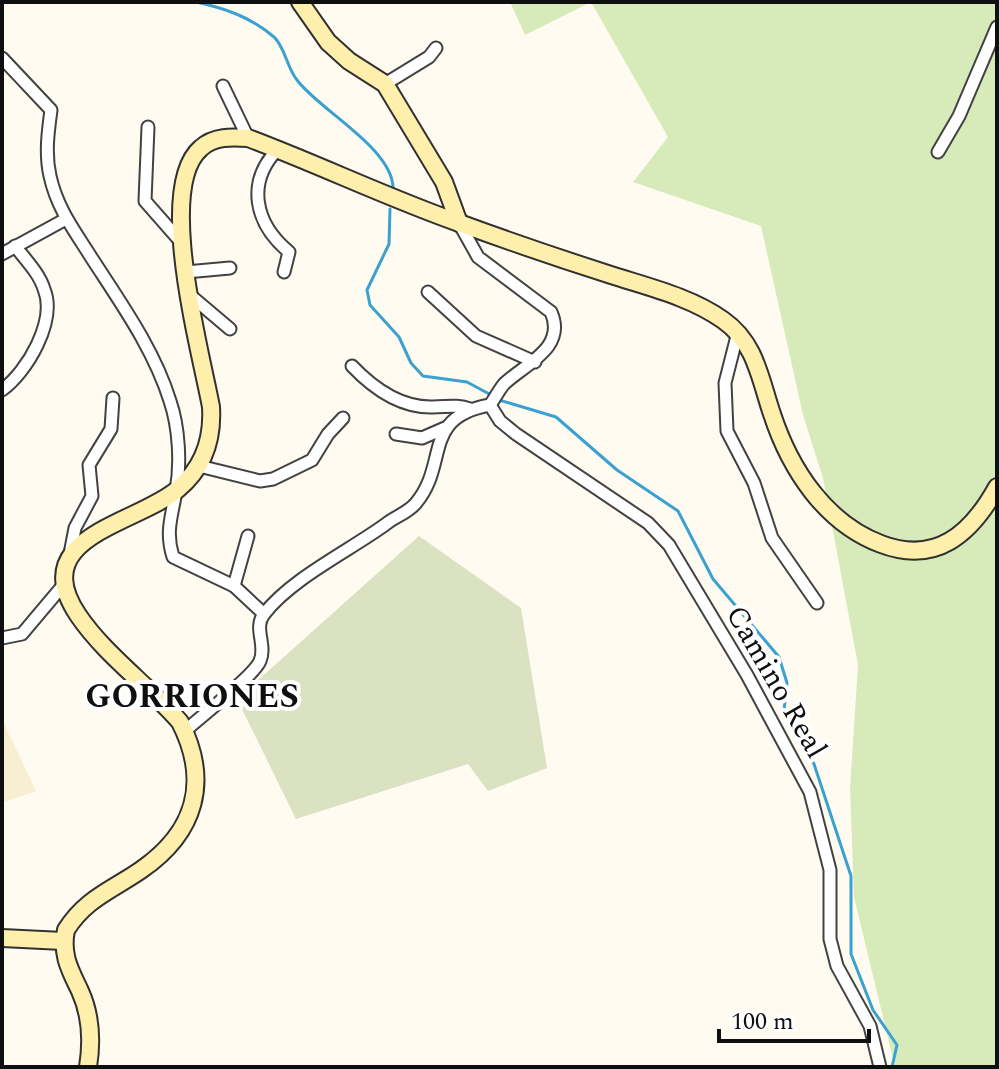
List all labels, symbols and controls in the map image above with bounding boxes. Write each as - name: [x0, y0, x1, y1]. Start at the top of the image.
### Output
- street label: Camino Real: [713, 597, 839, 767]
- district label: GORRIONES: [85, 671, 299, 723]
- scale bar: [719, 993, 869, 1043]
- text: 100 m: [731, 1004, 794, 1040]

